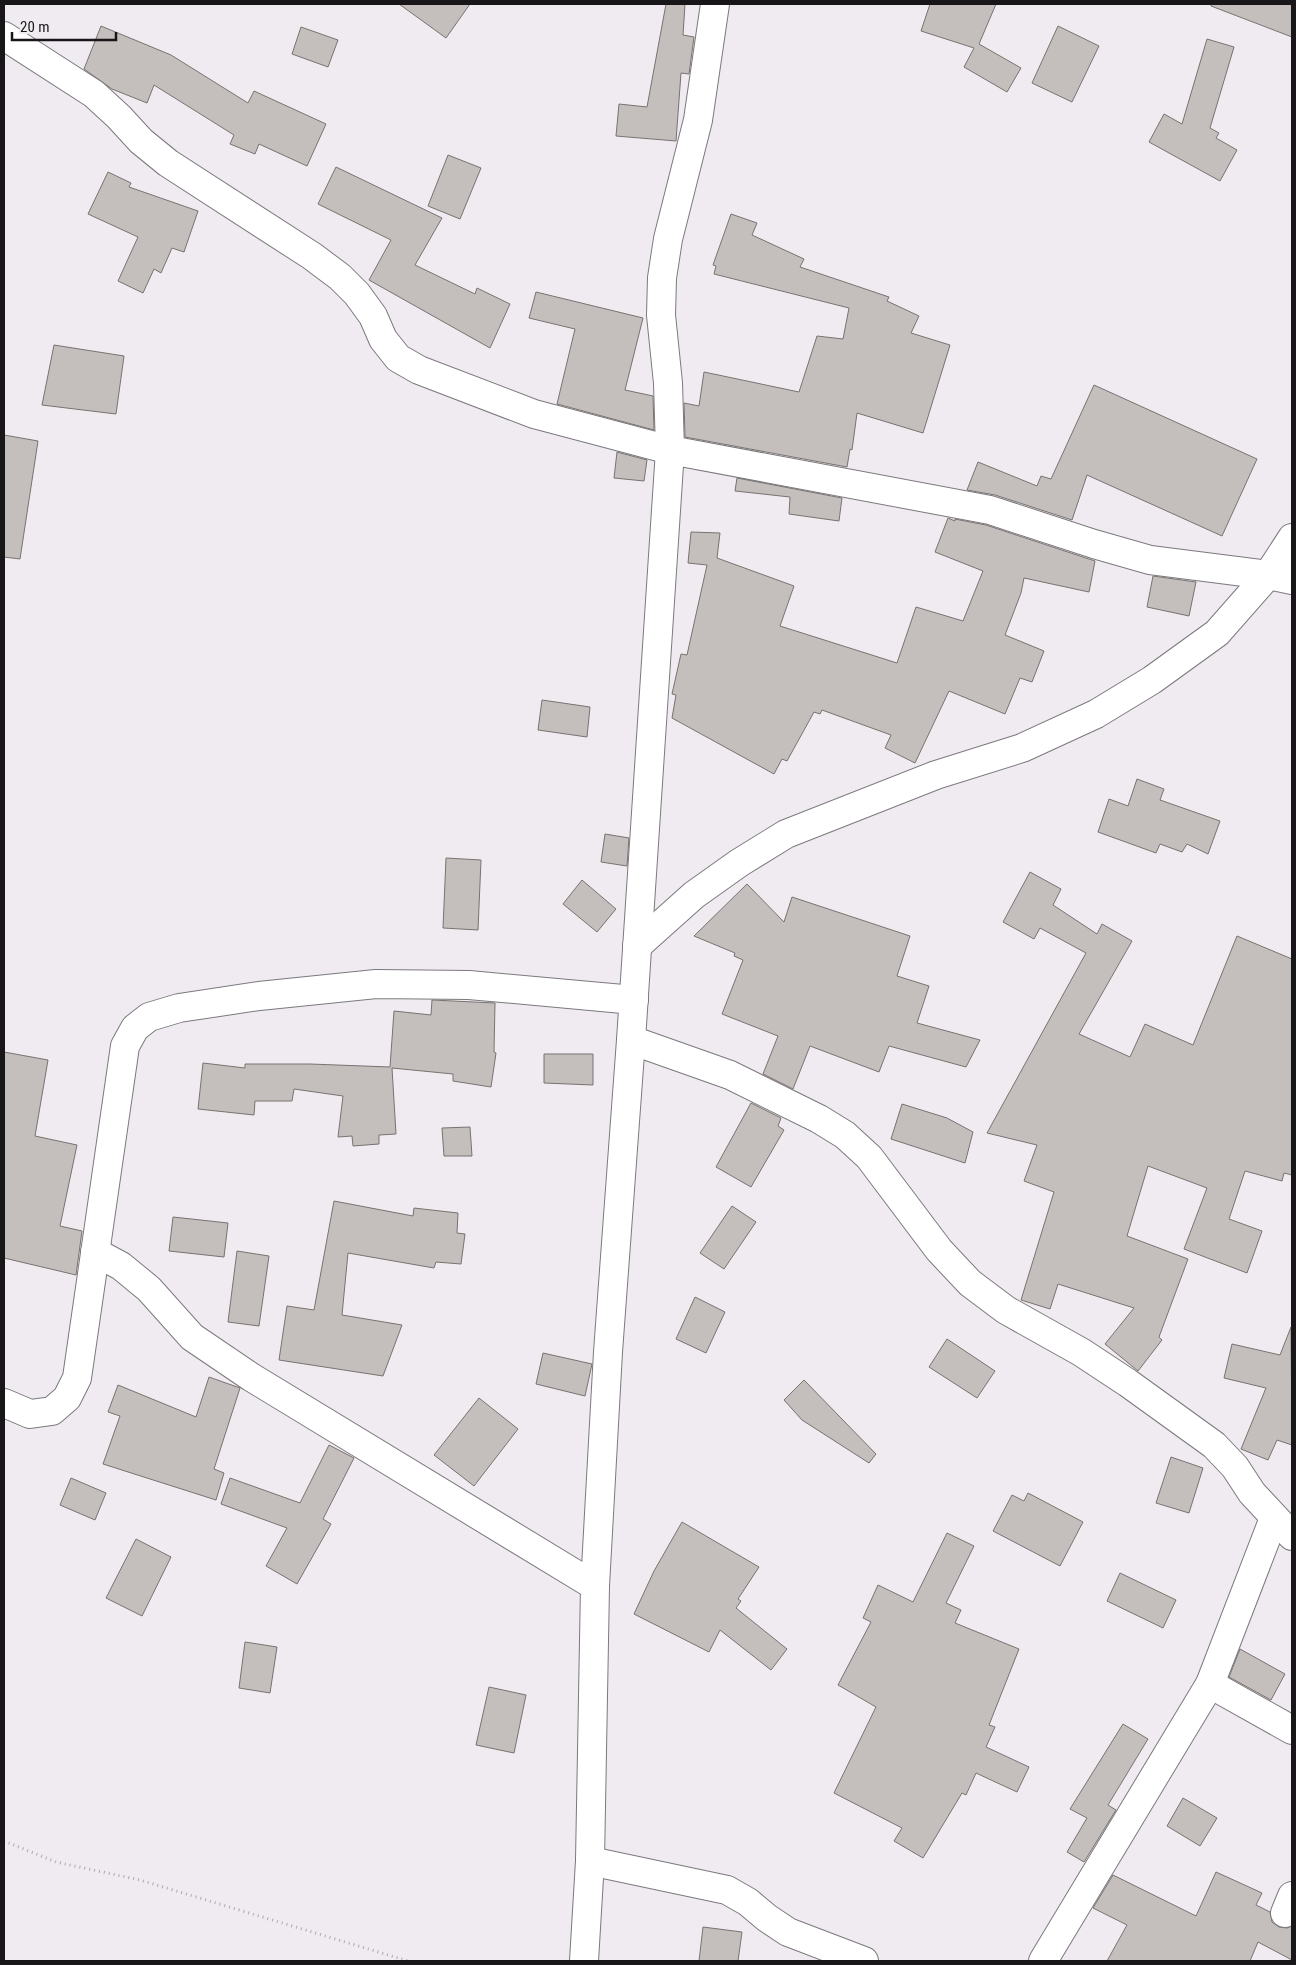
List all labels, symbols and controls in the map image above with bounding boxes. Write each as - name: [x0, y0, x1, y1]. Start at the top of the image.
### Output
- scale bar: [12, 10, 116, 42]
- text: 20 m: [20, 18, 50, 36]

